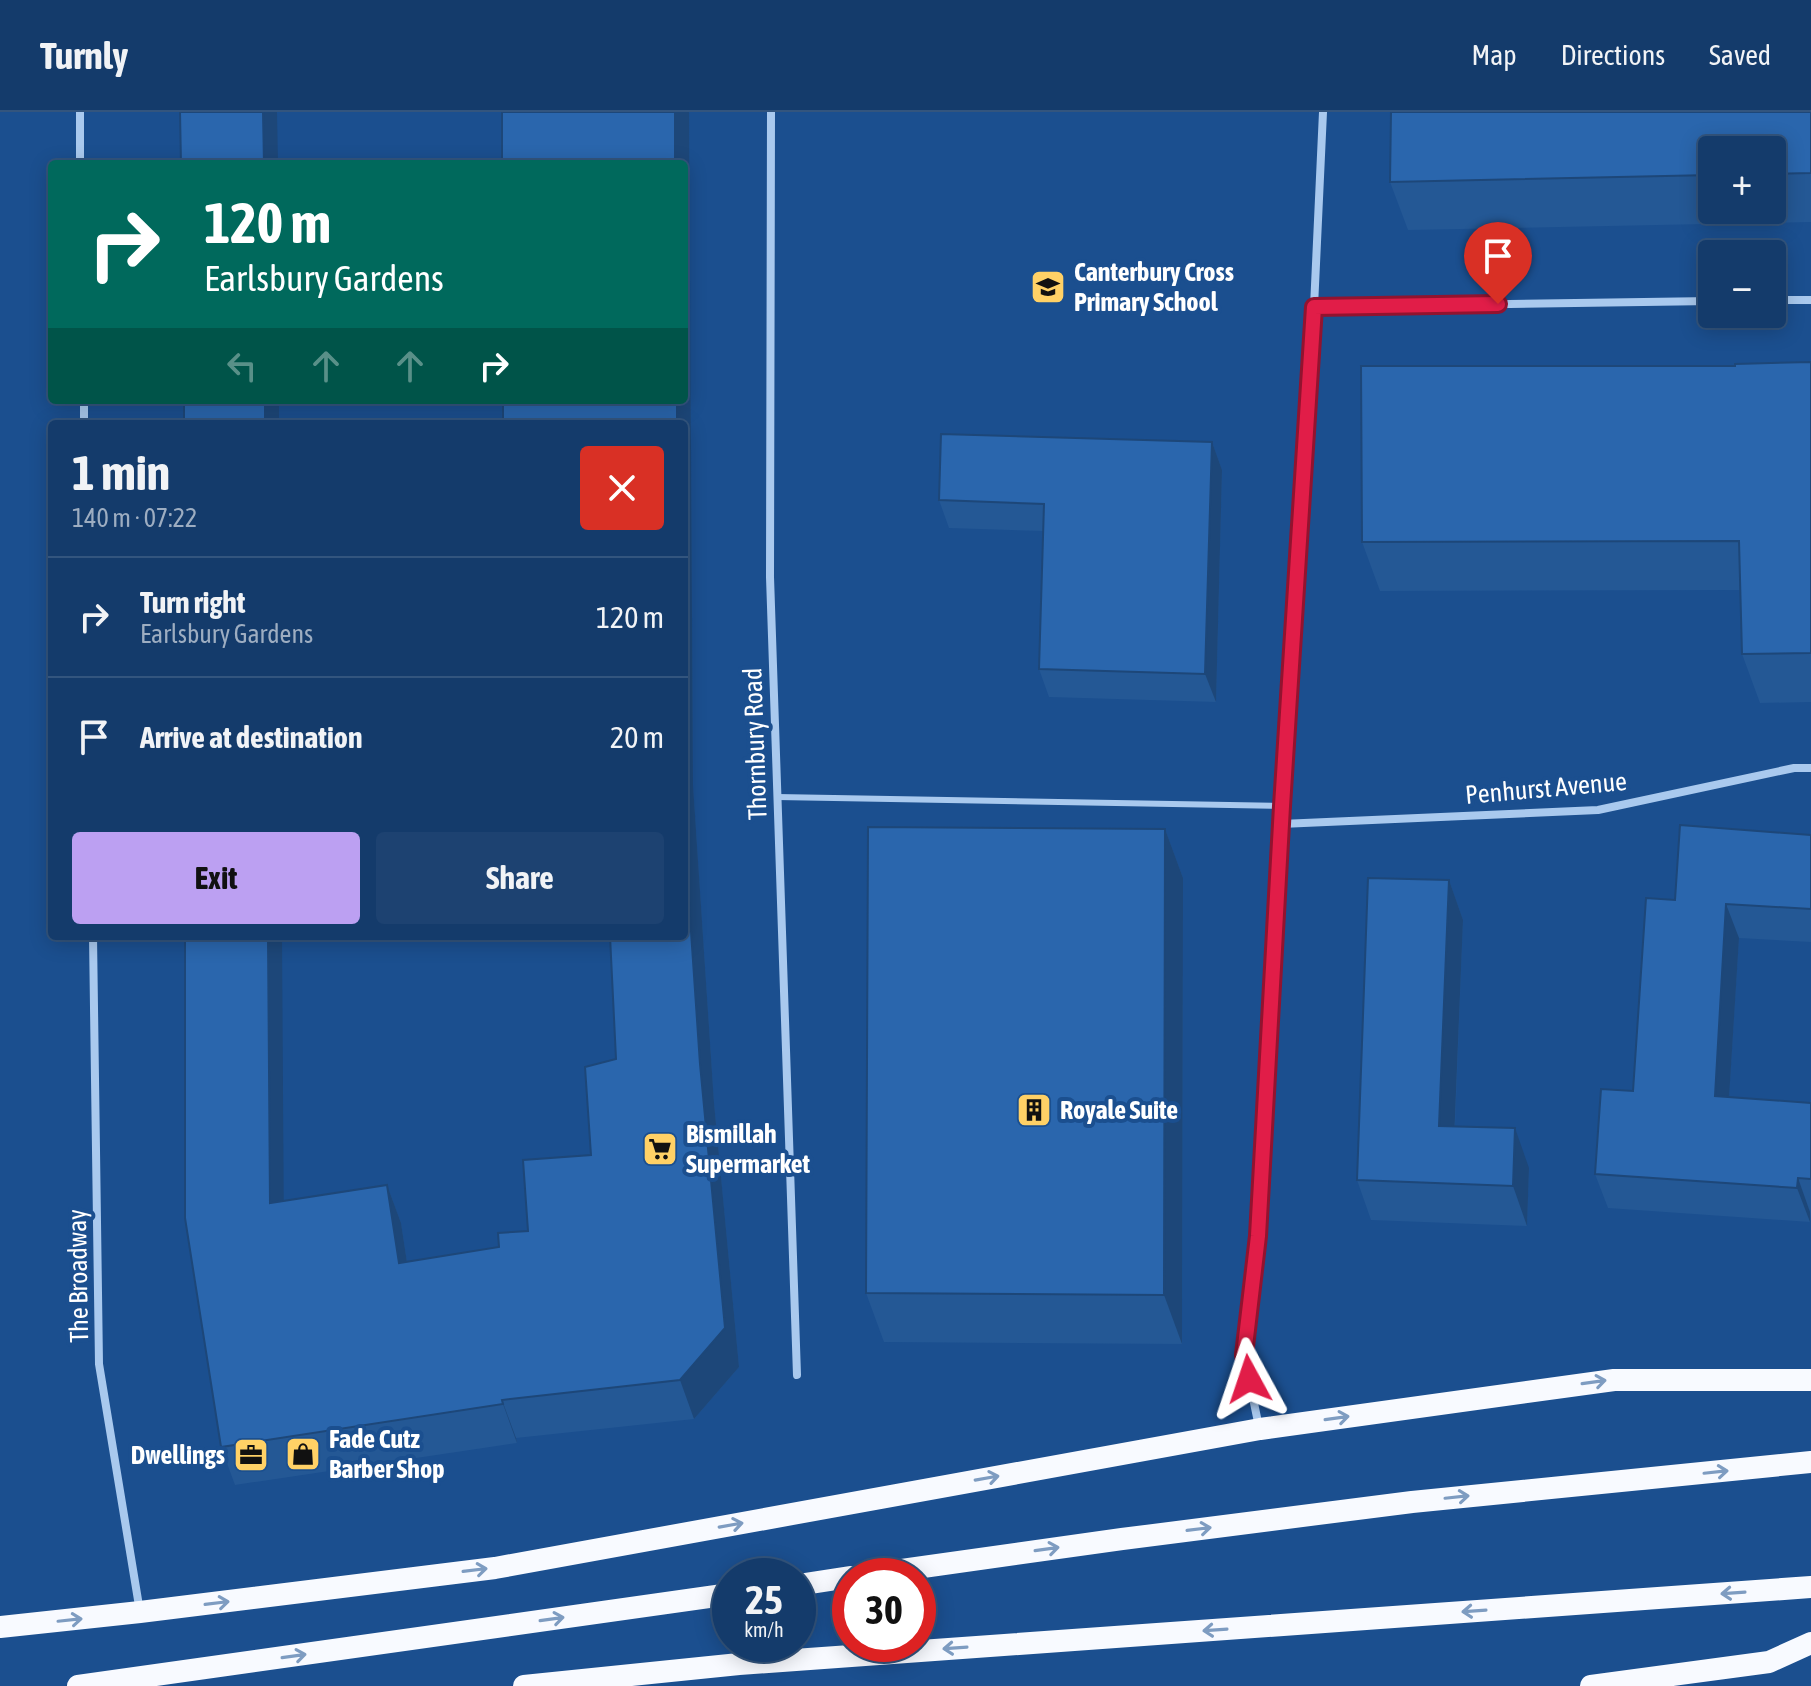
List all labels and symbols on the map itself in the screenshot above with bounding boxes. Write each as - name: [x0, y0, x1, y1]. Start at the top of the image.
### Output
- pin: [1464, 222, 1532, 304]
- place label: Canterbury Cross Primary School: [1074, 257, 1234, 317]
- school or university icon: Canterbury Cross Primary School: [1029, 268, 1067, 306]
- street label: Thornbury Road: [737, 667, 773, 821]
- street label: Penhurst Avenue: [1464, 766, 1628, 810]
- building icon: Royale Suite: [1015, 1091, 1053, 1129]
- place label: Royale Suite: [1060, 1095, 1178, 1125]
- place label: Bismillah Supermarket: [686, 1119, 810, 1179]
- supermarket icon: Bismillah Supermarket: [641, 1130, 679, 1168]
- street label: The Broadway: [62, 1209, 94, 1343]
- position arrow: [1207, 1337, 1291, 1421]
- one-way arrow: [1581, 1374, 1606, 1389]
- one-way arrow: [1324, 1410, 1349, 1425]
- place label: Fade Cutz Barber Shop: [329, 1424, 445, 1484]
- shop icon: Fade Cutz Barber Shop: [284, 1435, 322, 1473]
- office icon: Dwellings: [232, 1436, 270, 1474]
- place label: Dwellings: [131, 1440, 225, 1470]
- one-way arrow: [1702, 1464, 1729, 1479]
- one-way arrow: [974, 1470, 999, 1485]
- one-way arrow: [1443, 1490, 1470, 1505]
- one-way arrow: [718, 1516, 743, 1531]
- one-way arrow: [1186, 1521, 1211, 1536]
- one-way arrow: [1033, 1542, 1060, 1557]
- speed limit sign: 30: [832, 1558, 936, 1662]
- one-way arrow: [462, 1562, 487, 1577]
- one-way arrow: [1720, 1586, 1747, 1601]
- one-way arrow: [203, 1595, 230, 1610]
- one-way arrow: [1461, 1604, 1488, 1619]
- one-way arrow: [539, 1611, 564, 1626]
- one-way arrow: [56, 1612, 83, 1627]
- one-way arrow: [1202, 1623, 1228, 1638]
- one-way arrow: [942, 1641, 969, 1656]
- one-way arrow: [281, 1648, 306, 1663]

